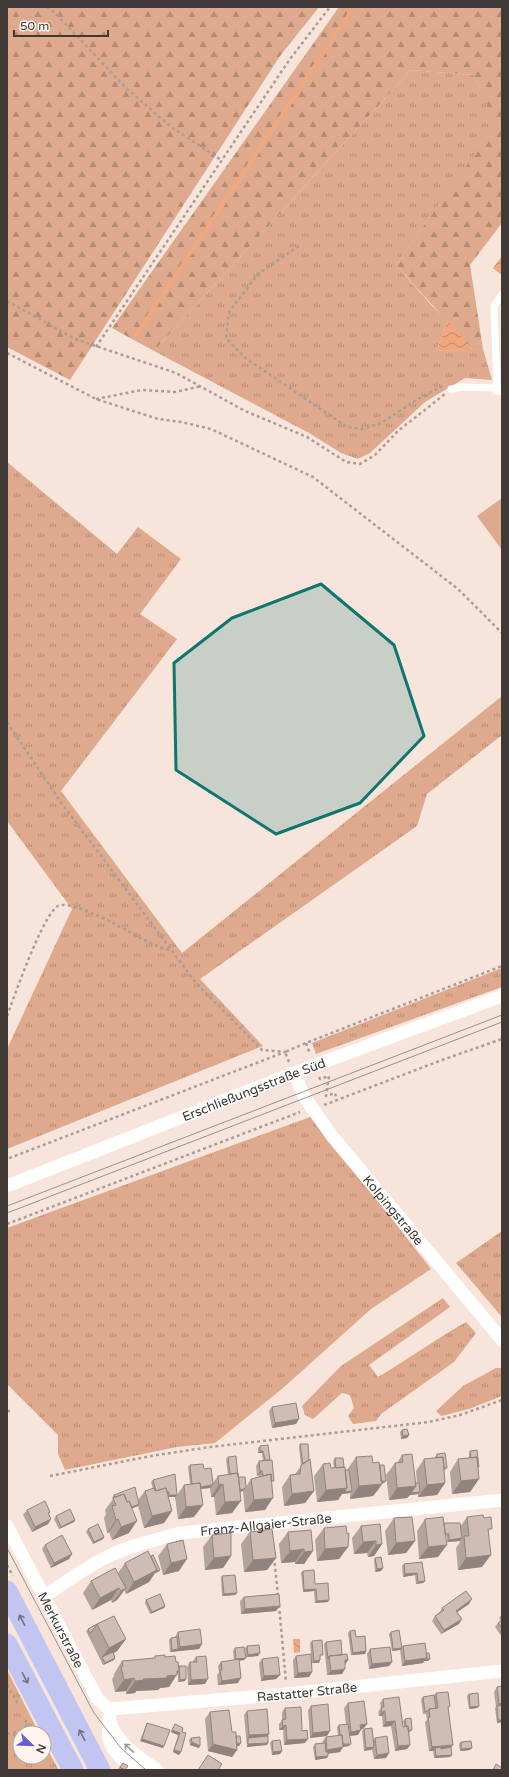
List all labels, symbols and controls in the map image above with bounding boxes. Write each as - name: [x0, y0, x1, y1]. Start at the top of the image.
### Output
- scale bar: [14, 12, 108, 38]
- text: 50 m: [20, 19, 49, 33]
- street label: Erschließungsstraße Süd: [180, 1055, 328, 1125]
- street label: Kolpingstraße: [359, 1172, 426, 1249]
- street label: Franz-Allgaier-Straße: [200, 1511, 332, 1540]
- street label: Merkurstraße: [34, 1589, 87, 1671]
- one-way arrow: [18, 1614, 25, 1626]
- one-way arrow: [22, 1672, 29, 1684]
- street label: Rastatter Straße: [256, 1680, 358, 1706]
- north arrow: [12, 1725, 52, 1765]
- one-way arrow: [78, 1730, 85, 1742]
- text: N: [33, 1742, 48, 1755]
- one-way arrow: [124, 1744, 134, 1753]

